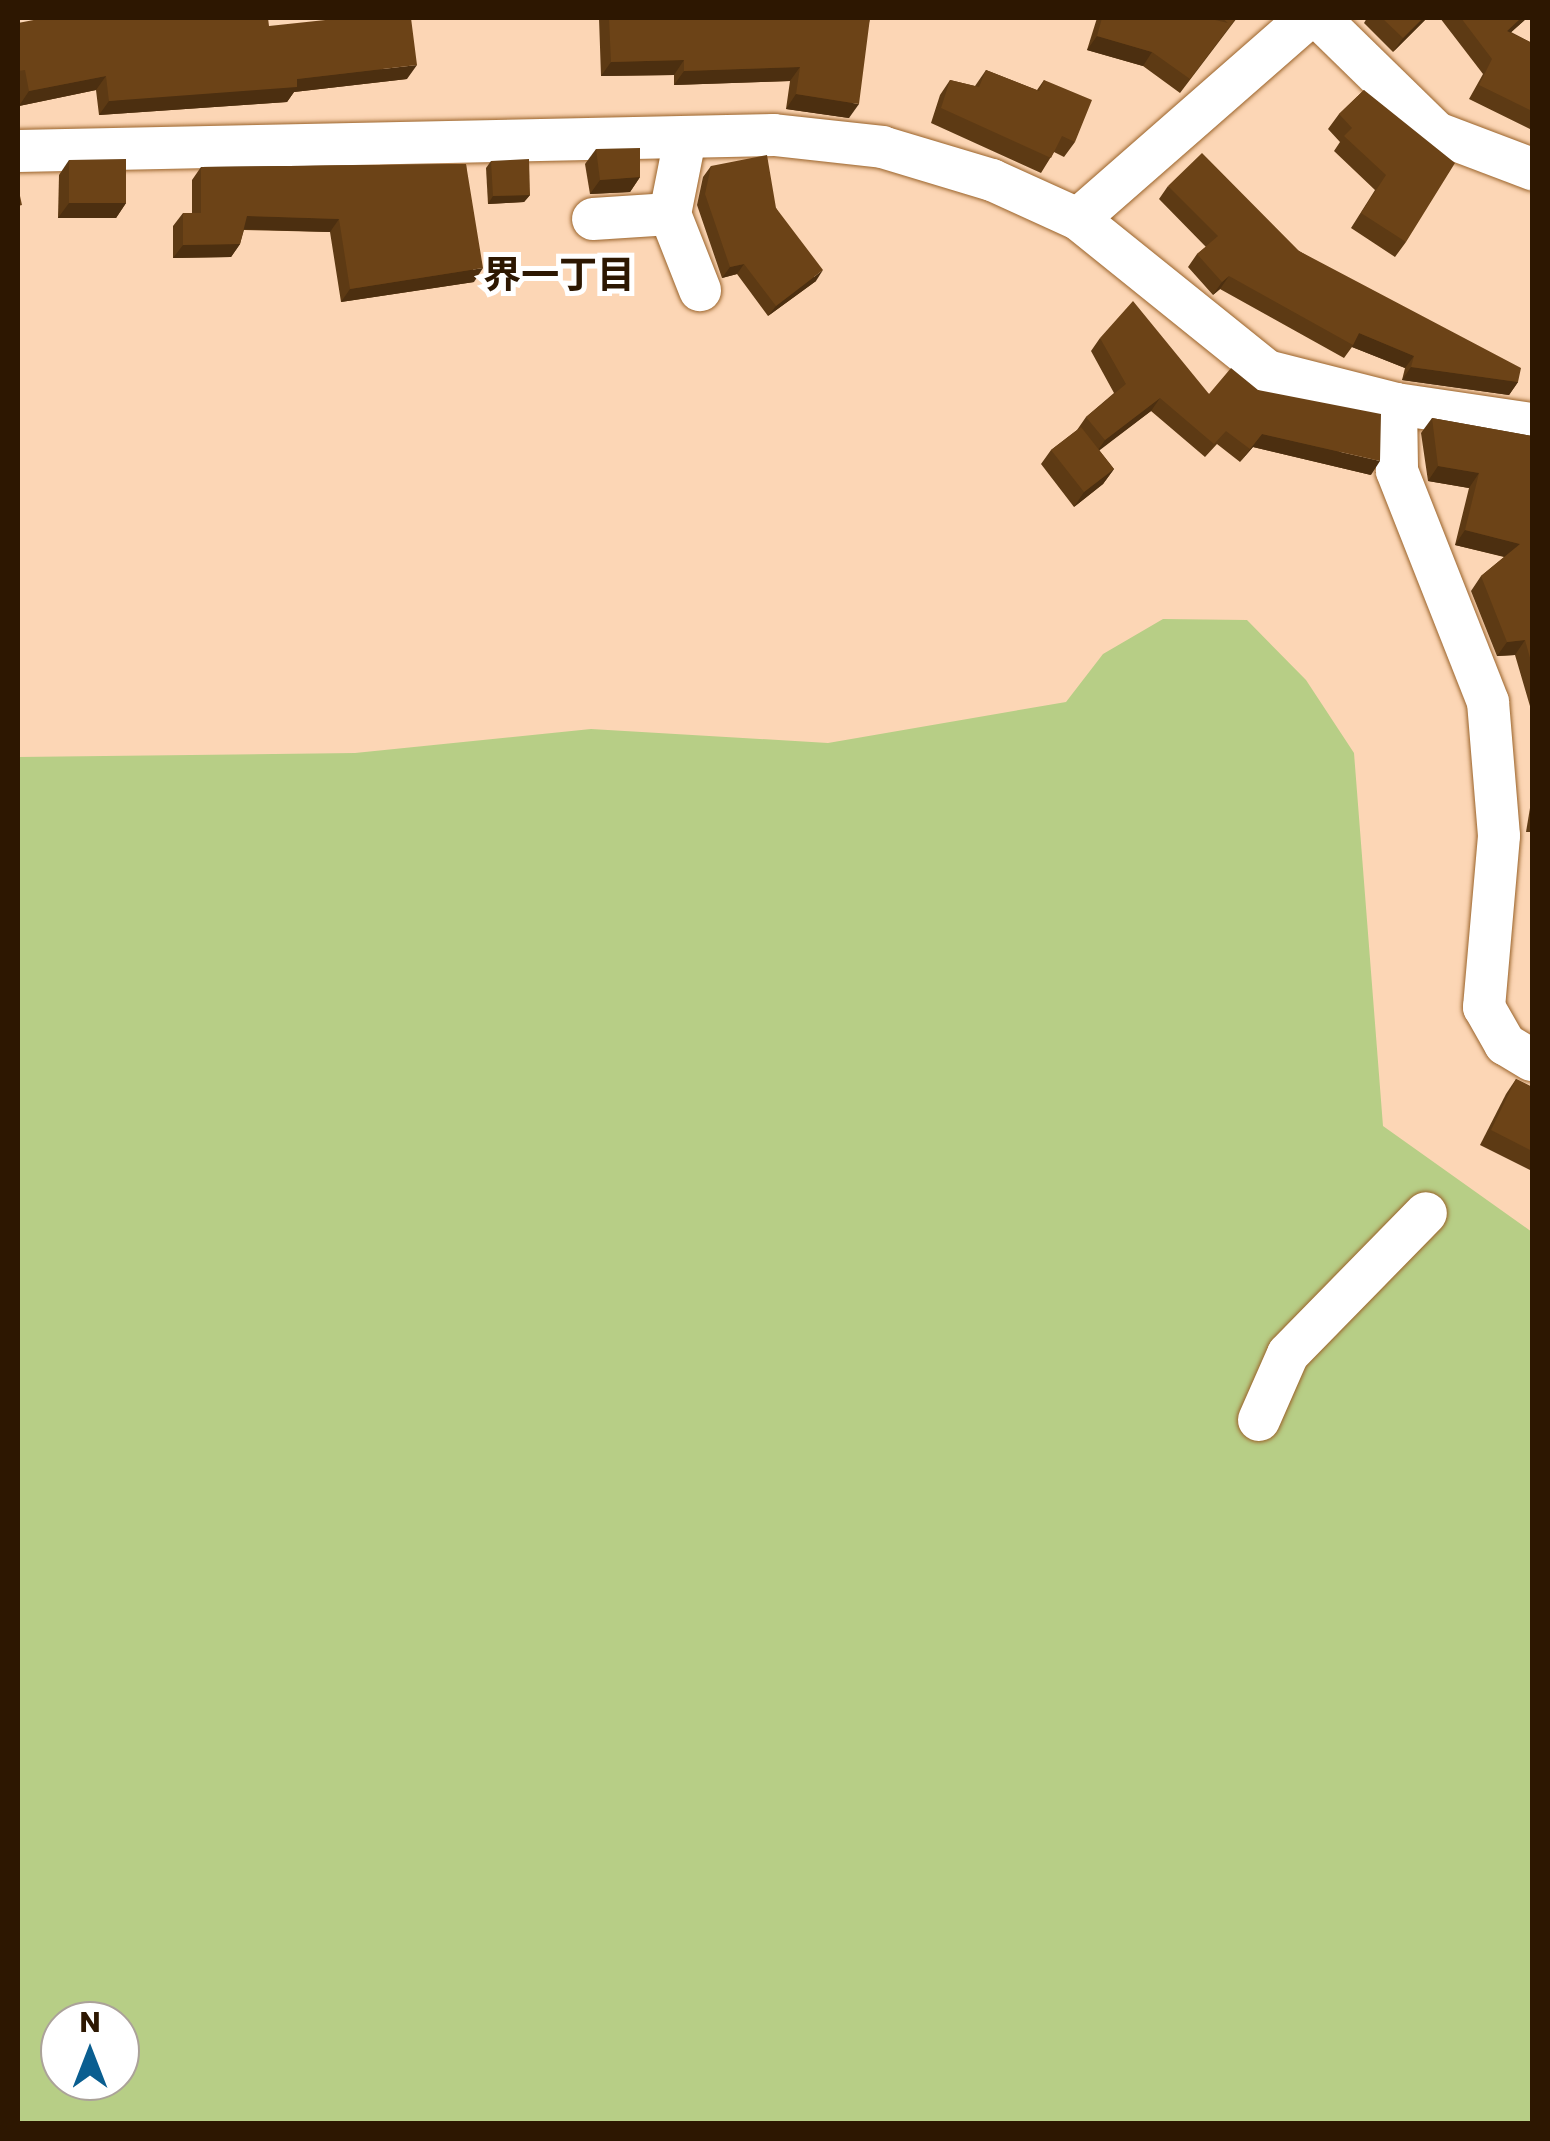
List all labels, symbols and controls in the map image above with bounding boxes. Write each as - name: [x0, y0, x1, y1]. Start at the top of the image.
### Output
- district label: 界一丁目: [483, 252, 635, 298]
- north arrow: [40, 2001, 140, 2101]
- text: N: [79, 2003, 101, 2042]

